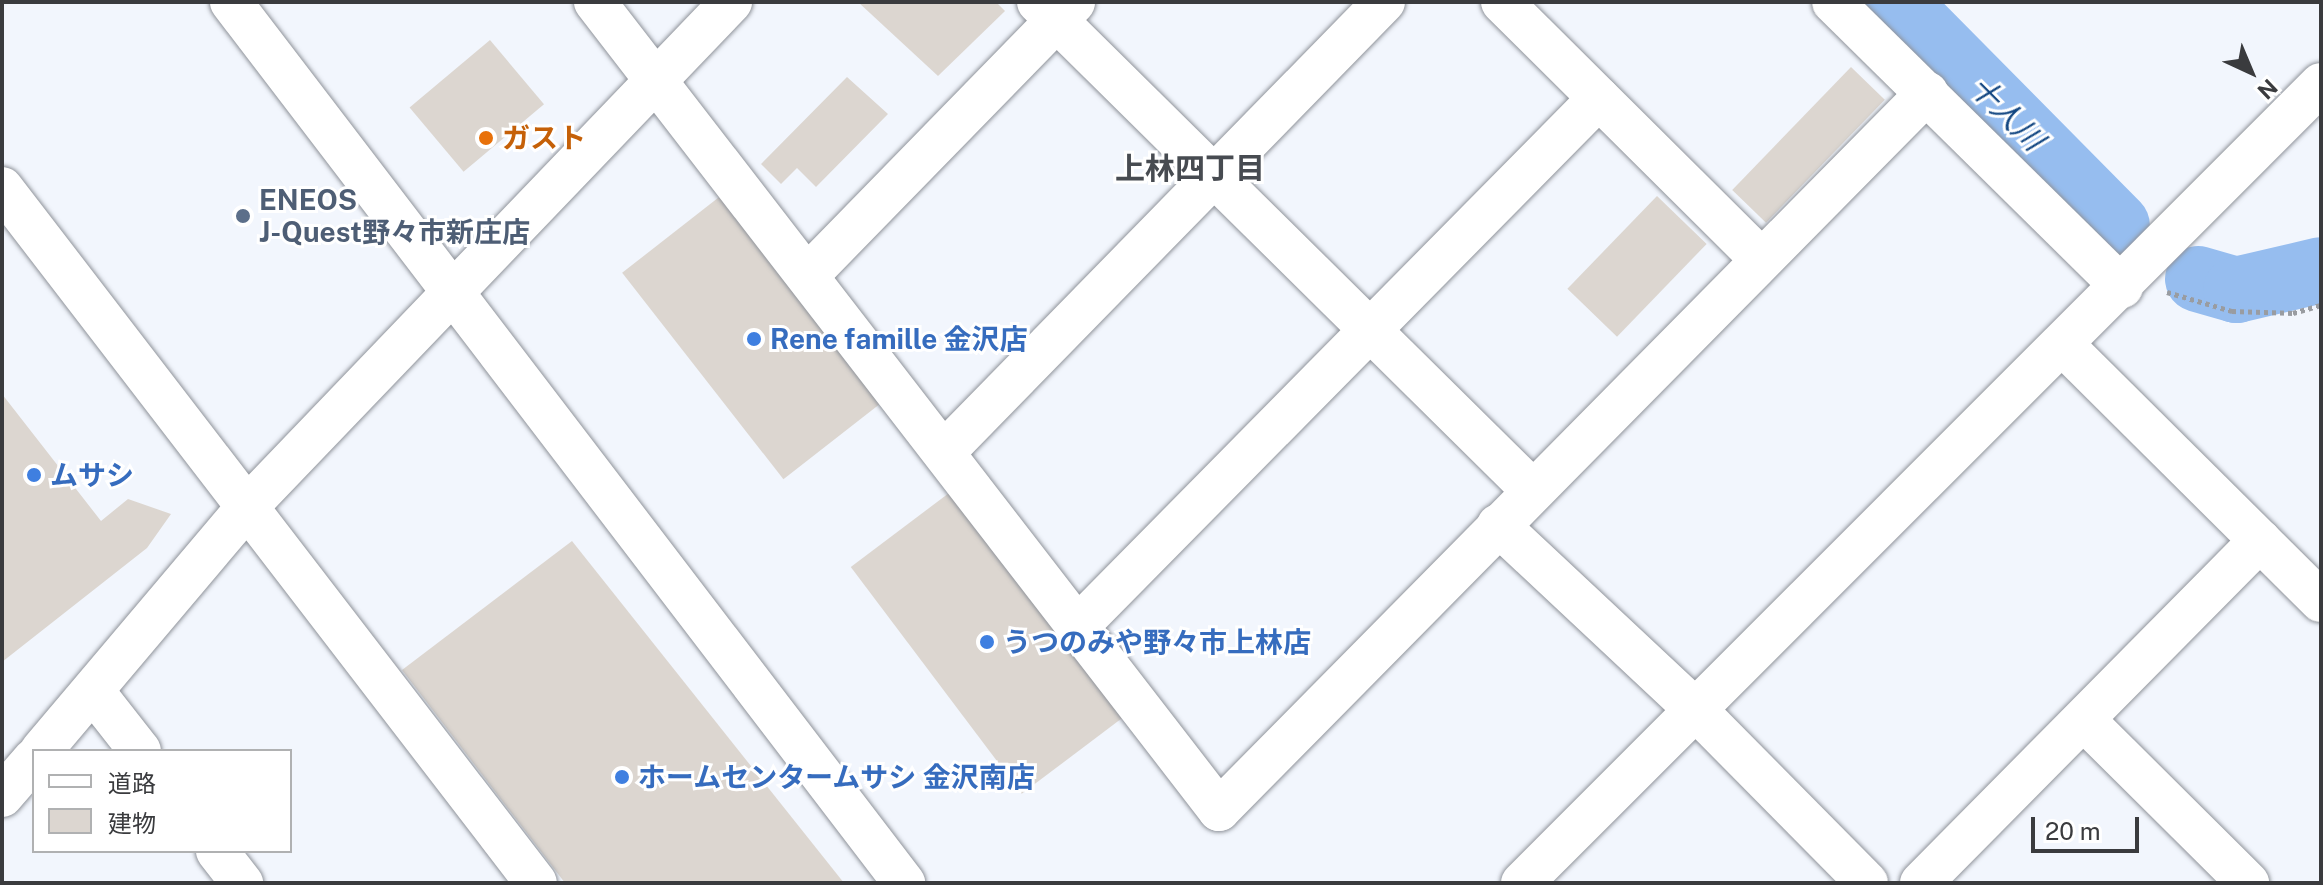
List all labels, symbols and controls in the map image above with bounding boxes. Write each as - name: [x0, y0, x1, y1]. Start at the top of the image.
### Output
- north arrow: [2211, 32, 2291, 112]
- water label: 十人川: [1962, 68, 2052, 158]
- text: N: [2252, 74, 2283, 105]
- place label: ガスト: [502, 121, 586, 155]
- marker: ガスト: [477, 129, 495, 147]
- district label: 上林四丁目: [1115, 150, 1265, 186]
- place label: ENEOS J-Quest野々市新庄店: [259, 183, 530, 249]
- marker: ENEOS J-Quest野々市新庄店: [234, 207, 252, 225]
- place label: Rene famille 金沢店: [770, 322, 1028, 356]
- marker: Rene famille 金沢店: [745, 330, 763, 348]
- place label: ムサシ: [50, 458, 134, 492]
- marker: ムサシ: [25, 466, 43, 484]
- place label: うつのみや野々市上林店: [1003, 625, 1311, 659]
- marker: うつのみや野々市上林店: [978, 633, 996, 651]
- legend: [32, 749, 292, 853]
- place label: ホームセンタームサシ 金沢南店: [638, 760, 1036, 794]
- marker: ホームセンタームサシ 金沢南店: [613, 768, 631, 786]
- text: 道路: [108, 769, 156, 797]
- scale bar: [2035, 801, 2143, 851]
- text: 建物: [108, 809, 156, 837]
- text: 20 m: [2045, 817, 2101, 845]

